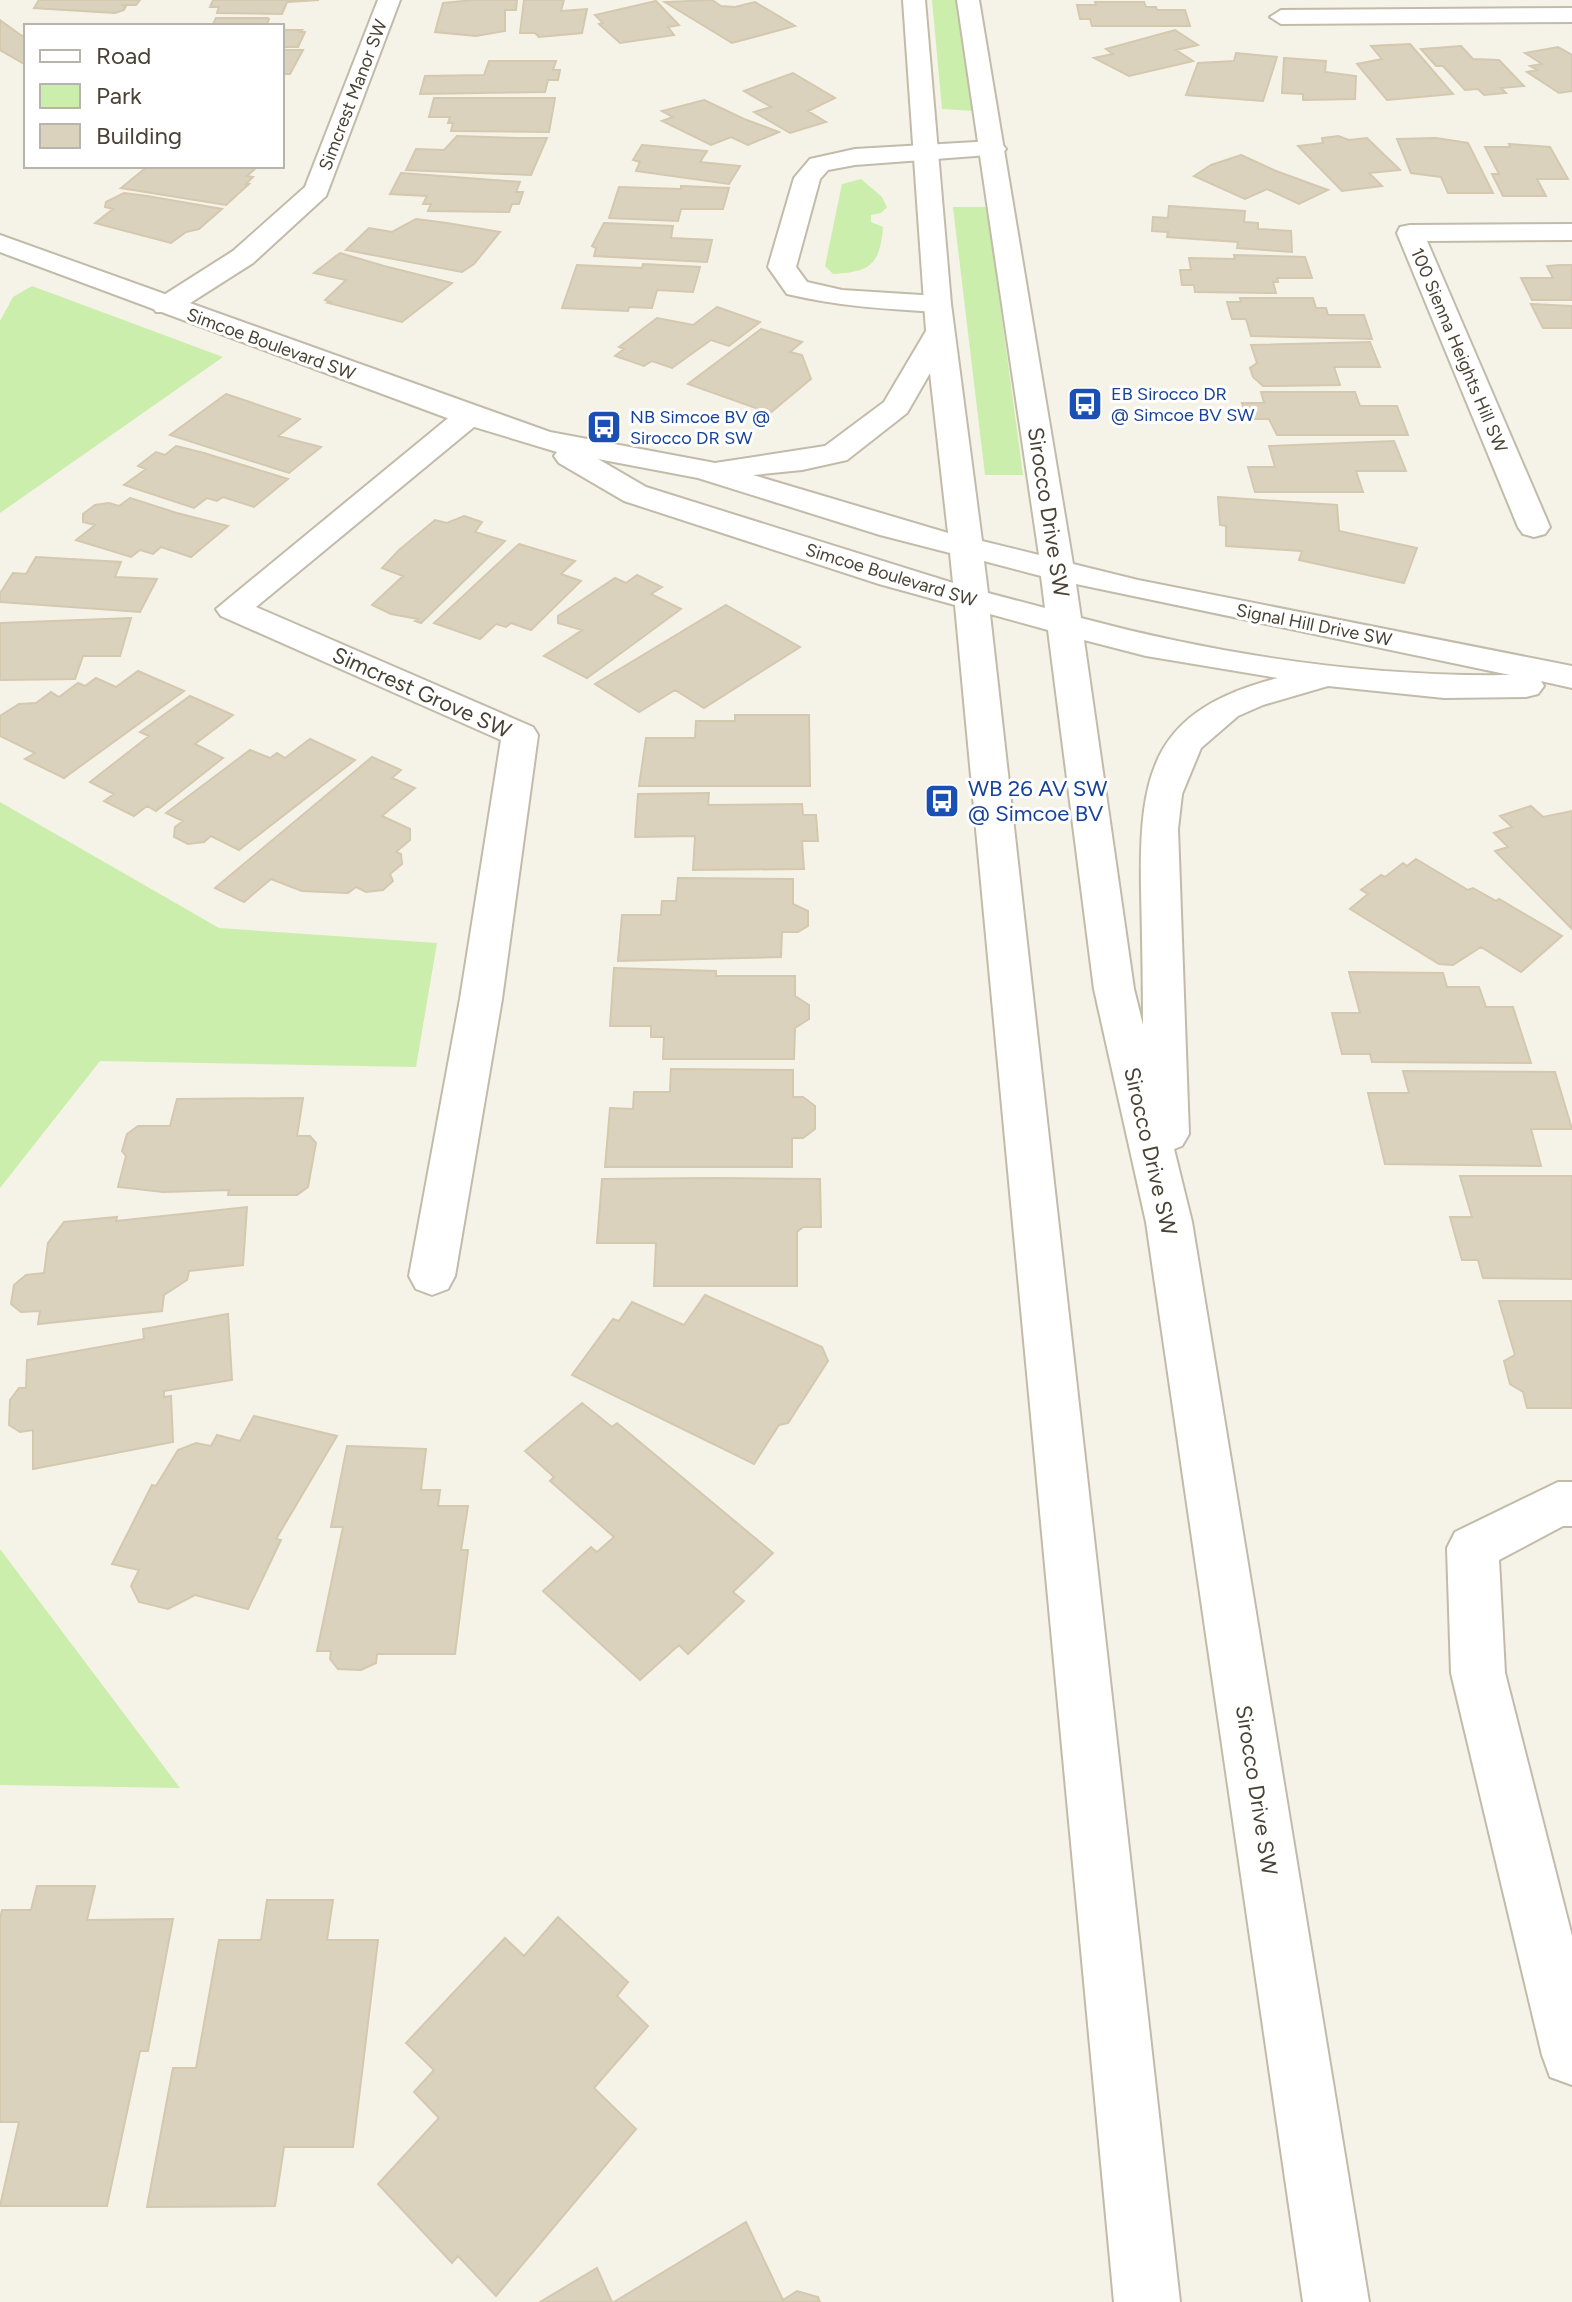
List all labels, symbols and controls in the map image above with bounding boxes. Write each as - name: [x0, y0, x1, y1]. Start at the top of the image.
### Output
- street label: Simcrest Manor SW: [314, 16, 392, 173]
- legend: [24, 24, 284, 168]
- text: Road: [96, 41, 151, 70]
- text: Park: [96, 81, 142, 110]
- text: Building: [96, 121, 182, 150]
- street label: 100 Sienna Heights Hill SW: [1406, 244, 1512, 456]
- street label: Simcoe Boulevard SW: [184, 303, 359, 385]
- place label: EB Sirocco DR @ Simcoe BV SW: [1111, 383, 1255, 426]
- bus stop icon: EB Sirocco DR @ Simcoe BV SW: [1066, 385, 1104, 423]
- place label: NB Simcoe BV @ Sirocco DR SW: [630, 406, 770, 449]
- bus stop icon: NB Simcoe BV @ Sirocco DR SW: [585, 408, 623, 446]
- street label: Sirocco Drive SW: [1022, 425, 1075, 599]
- street label: Simcoe Boulevard SW: [803, 538, 980, 612]
- street label: Signal Hill Drive SW: [1234, 599, 1394, 651]
- street label: Simcrest Grove SW: [328, 641, 515, 744]
- place label: WB 26 AV SW @ Simcoe BV: [968, 775, 1107, 827]
- bus stop icon: WB 26 AV SW @ Simcoe BV: [923, 782, 961, 820]
- street label: Sirocco Drive SW: [1118, 1064, 1183, 1238]
- street label: Sirocco Drive SW: [1230, 1703, 1283, 1877]

